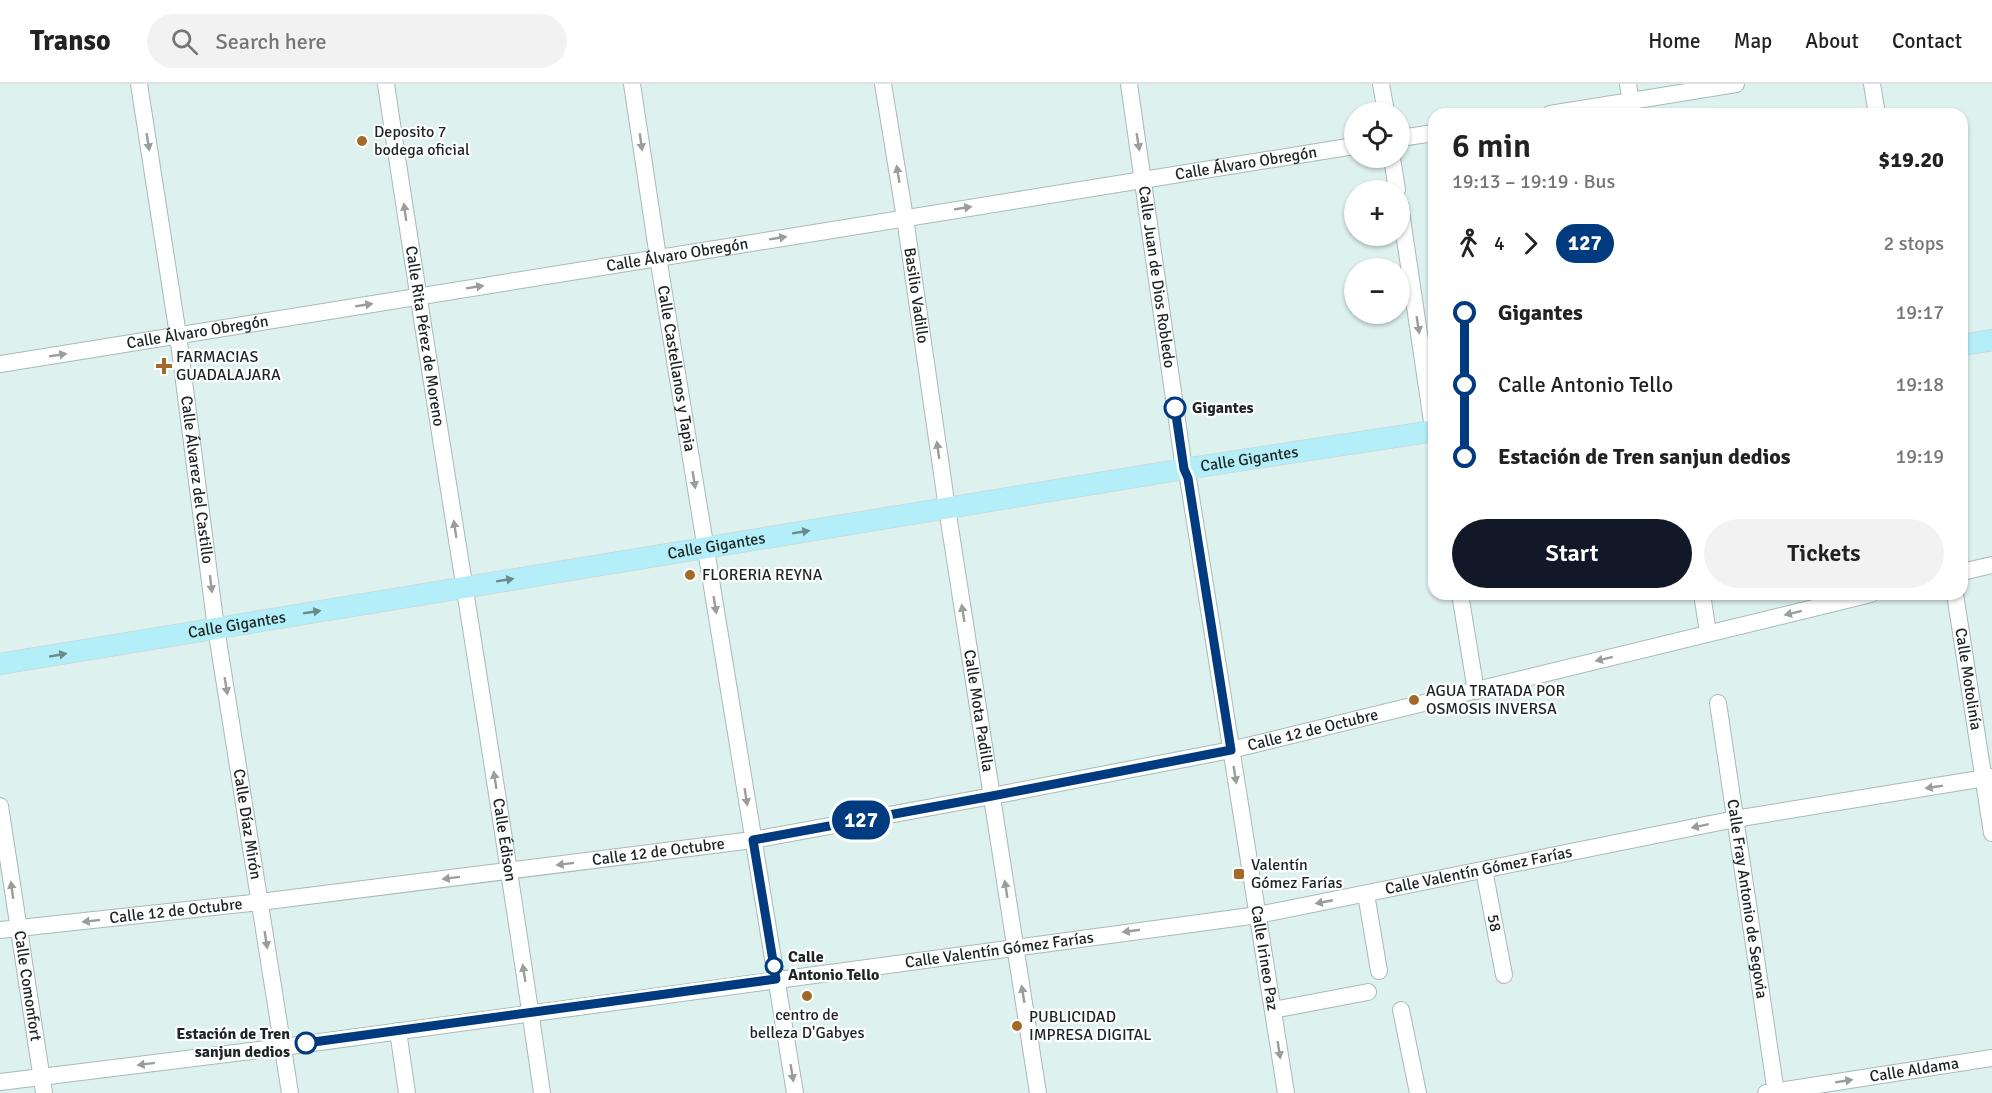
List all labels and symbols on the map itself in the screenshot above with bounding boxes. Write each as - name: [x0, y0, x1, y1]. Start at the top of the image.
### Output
- place label: Deposito 7 bodega oficial: [374, 122, 470, 160]
- one-way arrow: [144, 132, 153, 151]
- one-way arrow: [636, 132, 645, 151]
- one-way arrow: [1134, 132, 1143, 151]
- marker: Deposito 7 bodega oficial: [355, 134, 369, 148]
- street label: Calle Álvaro Obregón: [1174, 142, 1318, 185]
- one-way arrow: [893, 164, 902, 183]
- street label: Calle Juan de Dios Robledo: [1134, 185, 1179, 369]
- one-way arrow: [401, 203, 410, 222]
- one-way arrow: [953, 204, 972, 213]
- one-way arrow: [769, 233, 788, 242]
- street label: Calle Álvaro Obregón: [605, 234, 750, 276]
- street label: Calle Rita Pérez de Moreno: [401, 244, 449, 428]
- street label: Basilio Vadillo: [899, 246, 933, 345]
- one-way arrow: [466, 282, 485, 291]
- street label: Calle Castellanos y Tapia: [653, 284, 700, 453]
- one-way arrow: [355, 300, 374, 309]
- street label: Calle Álvaro Obregón: [125, 311, 270, 353]
- one-way arrow: [1413, 316, 1422, 335]
- place label: FARMACIAS GUADALAJARA: [176, 347, 281, 385]
- one-way arrow: [48, 350, 67, 359]
- marker: FARMACIAS GUADALAJARA: [157, 359, 171, 373]
- street label: Calle Álvarez del Castillo: [176, 395, 218, 565]
- marker: Gigantes: [1164, 397, 1186, 419]
- place label: Gigantes: [1192, 398, 1254, 418]
- one-way arrow: [934, 440, 943, 459]
- street label: Calle Gigantes: [1199, 442, 1300, 476]
- one-way arrow: [690, 470, 699, 489]
- one-way arrow: [450, 520, 459, 539]
- one-way arrow: [791, 527, 810, 536]
- street label: Calle Gigantes: [666, 528, 767, 564]
- place label: FLORERIA REYNA: [702, 565, 823, 585]
- marker: FLORERIA REYNA: [683, 568, 697, 582]
- one-way arrow: [206, 575, 215, 594]
- one-way arrow: [495, 576, 514, 585]
- one-way arrow: [710, 596, 719, 615]
- one-way arrow: [959, 604, 968, 623]
- street label: Calle Gigantes: [186, 607, 287, 643]
- one-way arrow: [303, 607, 322, 616]
- one-way arrow: [1784, 608, 1803, 618]
- street label: Calle Motolinía: [1950, 626, 1986, 732]
- street label: Calle Mota Padilla: [959, 648, 998, 773]
- one-way arrow: [48, 650, 67, 659]
- one-way arrow: [1595, 655, 1613, 665]
- one-way arrow: [221, 676, 230, 695]
- place label: AGUA TRATADA POR OSMOSIS INVERSA: [1426, 681, 1566, 719]
- marker: AGUA TRATADA POR OSMOSIS INVERSA: [1407, 693, 1421, 707]
- street label: Calle 12 de Octubre: [1246, 705, 1380, 756]
- one-way arrow: [1231, 765, 1240, 784]
- street label: Calle Díaz Mirón: [229, 767, 266, 881]
- one-way arrow: [490, 770, 499, 789]
- one-way arrow: [1925, 782, 1944, 791]
- one-way arrow: [742, 788, 751, 807]
- street label: Calle Édison: [488, 797, 521, 883]
- street label: Calle Fray Antonio de Segovia: [1722, 798, 1772, 1000]
- line badge: 127: [826, 800, 896, 840]
- one-way arrow: [1691, 822, 1710, 831]
- street label: Calle 12 de Octubre: [591, 834, 726, 870]
- street label: Calle Valentín Gómez Farías: [1383, 842, 1574, 899]
- place label: Valentín Gómez Farías: [1251, 855, 1343, 893]
- one-way arrow: [555, 860, 574, 869]
- marker: Valentín Gómez Farías: [1232, 867, 1246, 881]
- one-way arrow: [442, 874, 461, 883]
- one-way arrow: [1002, 879, 1011, 898]
- one-way arrow: [8, 880, 17, 899]
- street label: Calle 12 de Octubre: [108, 894, 244, 928]
- one-way arrow: [1314, 898, 1333, 907]
- street label: Calle Irineo Paz: [1246, 904, 1283, 1012]
- street label: 58: [1483, 913, 1506, 933]
- one-way arrow: [81, 916, 100, 925]
- street label: Calle Valentín Gómez Farías: [904, 927, 1095, 973]
- one-way arrow: [1122, 927, 1141, 936]
- street label: Calle Comonfort: [9, 929, 46, 1043]
- one-way arrow: [262, 931, 271, 950]
- place label: Calle Antonio Tello: [788, 947, 879, 985]
- marker: Calle Antonio Tello: [765, 957, 783, 975]
- one-way arrow: [520, 963, 529, 982]
- one-way arrow: [1018, 984, 1027, 1003]
- marker: centro de belleza D'Gabyes: [800, 989, 814, 1003]
- place label: centro de belleza D'Gabyes: [749, 1005, 865, 1043]
- place label: PUBLICIDAD IMPRESA DIGITAL: [1029, 1007, 1151, 1045]
- marker: PUBLICIDAD IMPRESA DIGITAL: [1010, 1019, 1024, 1033]
- place label: Estación de Tren sanjun dedios: [176, 1024, 290, 1062]
- marker: Estación de Tren sanjun dedios: [295, 1032, 317, 1054]
- one-way arrow: [1275, 1041, 1284, 1060]
- street label: Calle Aldama: [1868, 1053, 1960, 1087]
- one-way arrow: [136, 1059, 155, 1068]
- one-way arrow: [787, 1063, 796, 1082]
- one-way arrow: [1834, 1076, 1853, 1085]

